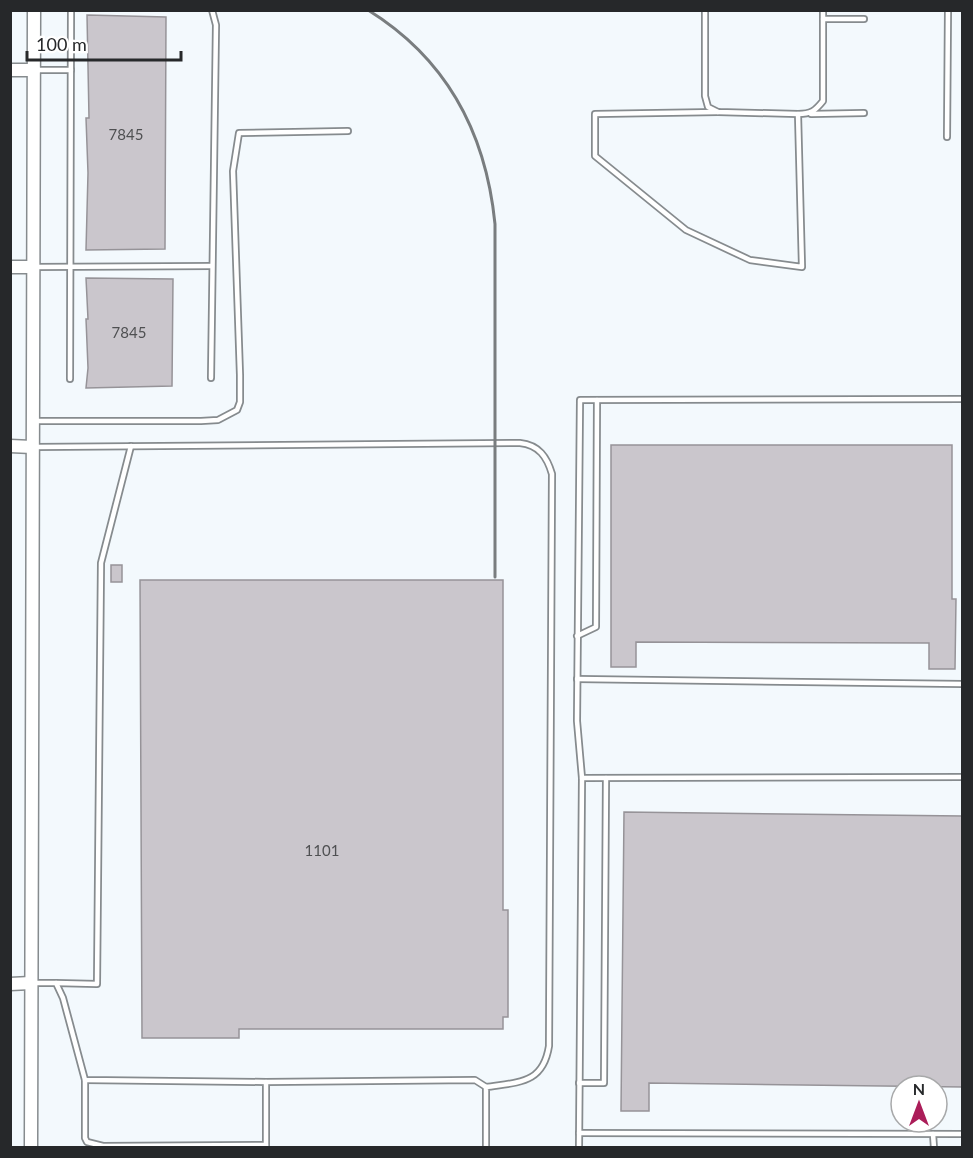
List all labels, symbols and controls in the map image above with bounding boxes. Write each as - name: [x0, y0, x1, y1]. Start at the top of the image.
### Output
- scale bar: [27, 24, 182, 62]
- text: 100 m: [36, 33, 87, 55]
- house number: 7845: [109, 125, 143, 143]
- house number: 7845: [112, 323, 146, 341]
- house number: 1101: [305, 841, 339, 859]
- north arrow: [889, 1074, 949, 1134]
- text: N: [913, 1079, 925, 1098]

